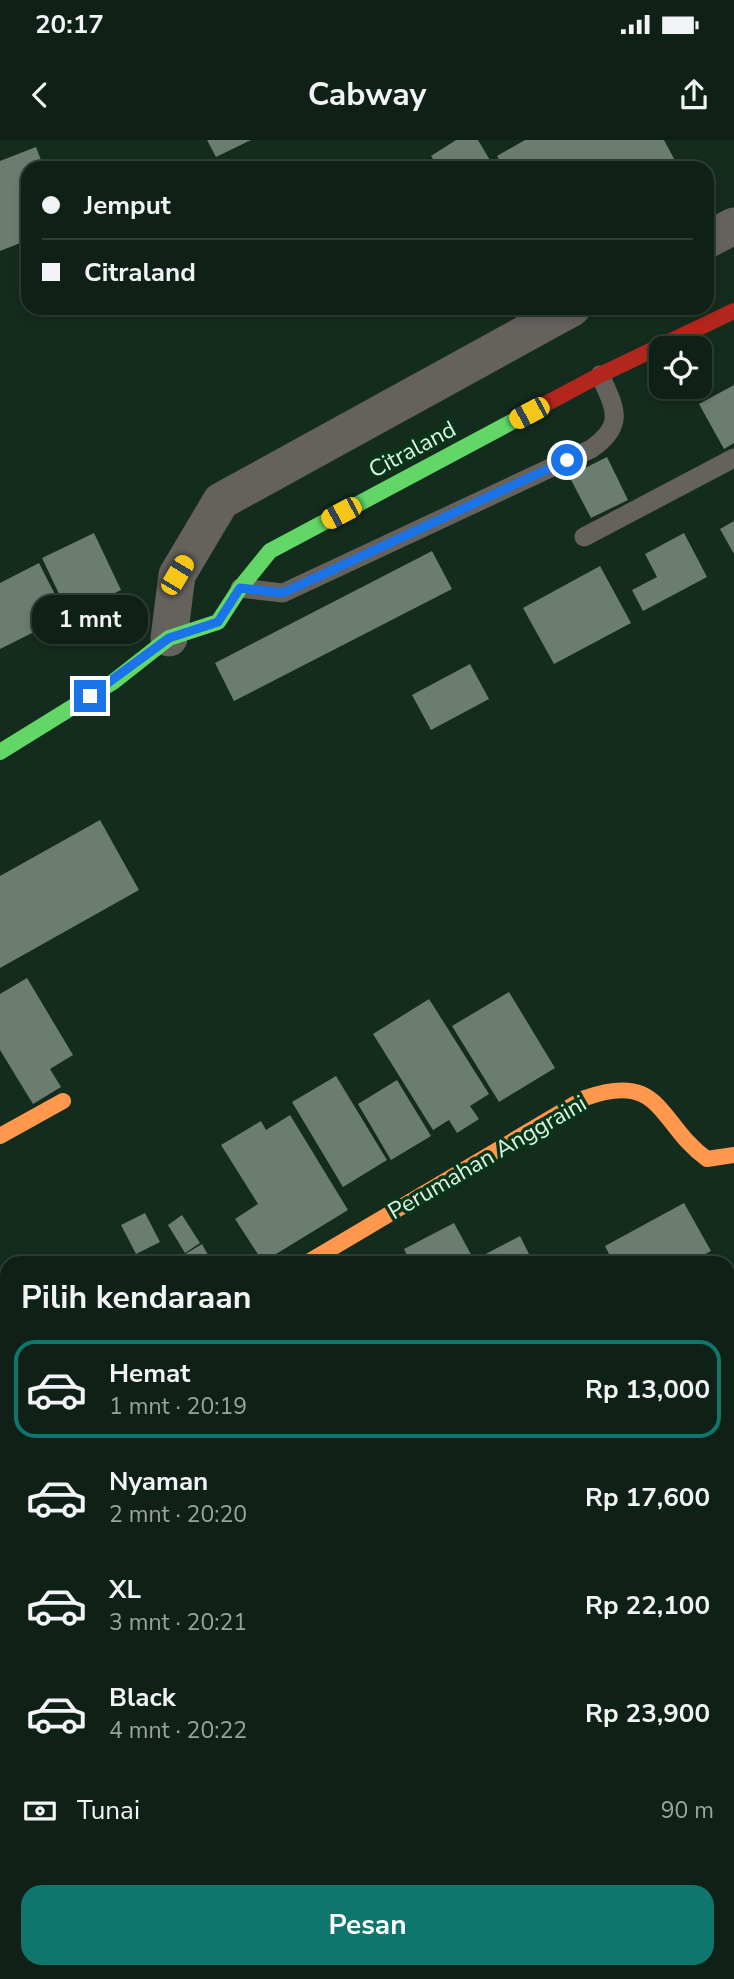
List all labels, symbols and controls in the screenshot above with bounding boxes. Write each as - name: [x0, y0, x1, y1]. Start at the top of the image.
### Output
- text: 20:17: [35, 7, 104, 42]
- text: Cabway: [308, 73, 426, 116]
- icon: back: [21, 76, 59, 114]
- icon: share: [675, 76, 713, 114]
- text: Jemput: [84, 188, 171, 223]
- text: Citraland: [84, 255, 196, 290]
- map controls: [649, 336, 712, 399]
- button: locate: [649, 336, 712, 399]
- car: [506, 394, 553, 432]
- street label: Citraland: [363, 414, 461, 485]
- route start: [551, 444, 583, 476]
- car: [318, 494, 365, 532]
- car: [158, 552, 197, 598]
- callout: 1 mnt: [32, 594, 148, 644]
- text: 1 mnt: [59, 604, 121, 635]
- route end: [74, 680, 106, 712]
- street label: Perumahan Anggraini: [382, 1088, 592, 1227]
- text: Pilih kendaraan: [21, 1276, 251, 1319]
- text: Hemat: [109, 1356, 190, 1391]
- icon: car: [25, 1358, 88, 1421]
- text: Rp 13,000: [585, 1372, 710, 1407]
- text: 1 mnt · 20:19: [109, 1391, 247, 1422]
- text: Nyaman: [109, 1464, 208, 1499]
- icon: car: [25, 1466, 88, 1529]
- text: Rp 17,600: [585, 1480, 710, 1515]
- text: 2 mnt · 20:20: [109, 1499, 247, 1530]
- text: XL: [109, 1572, 141, 1607]
- icon: car: [25, 1574, 88, 1637]
- text: Rp 22,100: [585, 1588, 710, 1623]
- text: 3 mnt · 20:21: [109, 1607, 247, 1638]
- text: Black: [109, 1680, 176, 1715]
- icon: car: [25, 1682, 88, 1745]
- text: Rp 23,900: [585, 1696, 710, 1731]
- text: 4 mnt · 20:22: [109, 1715, 247, 1746]
- icon: cash: [21, 1792, 59, 1830]
- text: Tunai: [77, 1793, 140, 1828]
- text: 90 m: [661, 1795, 714, 1826]
- button: Pesan: [21, 1885, 714, 1965]

